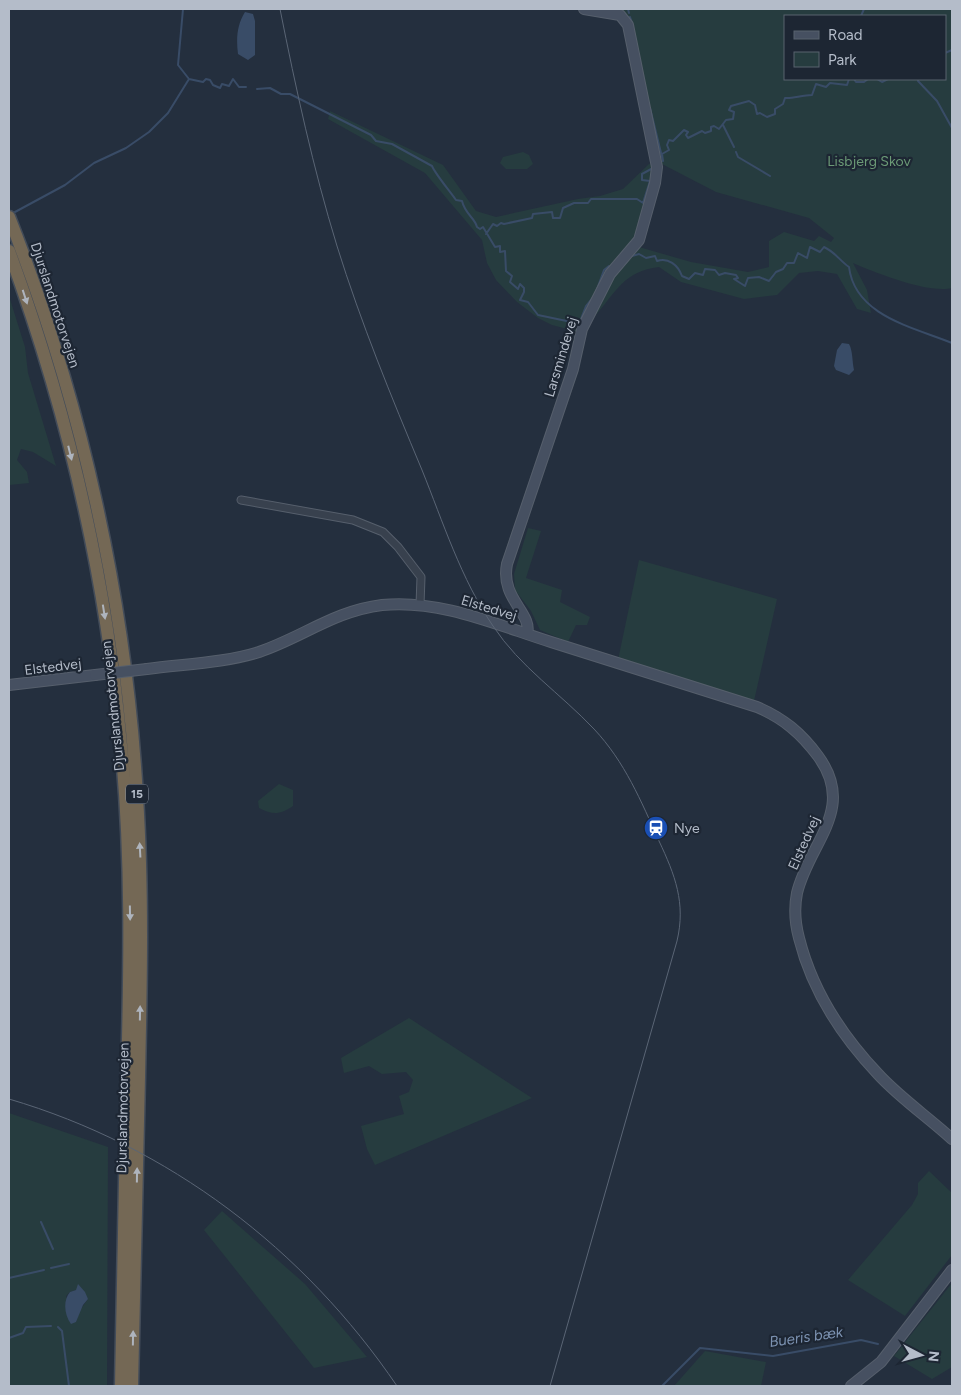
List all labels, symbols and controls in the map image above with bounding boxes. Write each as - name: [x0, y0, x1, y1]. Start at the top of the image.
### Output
- legend: [784, 15, 946, 80]
- text: Road: [828, 26, 863, 44]
- text: Park: [828, 51, 857, 69]
- park label: Lisbjerg Skov: [827, 153, 911, 170]
- street label: Djurslandmotorvejen: [27, 240, 83, 370]
- one-way arrow: [22, 289, 30, 304]
- street label: Larsmindevej: [541, 315, 581, 399]
- one-way arrow: [66, 445, 74, 460]
- street label: Elstedvej: [459, 591, 519, 625]
- one-way arrow: [100, 604, 108, 620]
- street label: Djurslandmotorvejen: [98, 640, 128, 772]
- street label: Elstedvej: [23, 655, 83, 679]
- road number: 15: [126, 784, 148, 804]
- street label: Elstedvej: [785, 813, 823, 873]
- station icon: Nye: [643, 815, 669, 841]
- place label: Nye: [674, 820, 700, 837]
- one-way arrow: [136, 842, 144, 858]
- one-way arrow: [126, 905, 134, 921]
- one-way arrow: [137, 1004, 145, 1020]
- street label: Djurslandmotorvejen: [113, 1042, 133, 1174]
- one-way arrow: [133, 1167, 141, 1183]
- water label: Bueris bæk: [768, 1323, 845, 1351]
- one-way arrow: [129, 1329, 137, 1345]
- north arrow: [896, 1330, 946, 1380]
- text: N: [924, 1350, 942, 1363]

